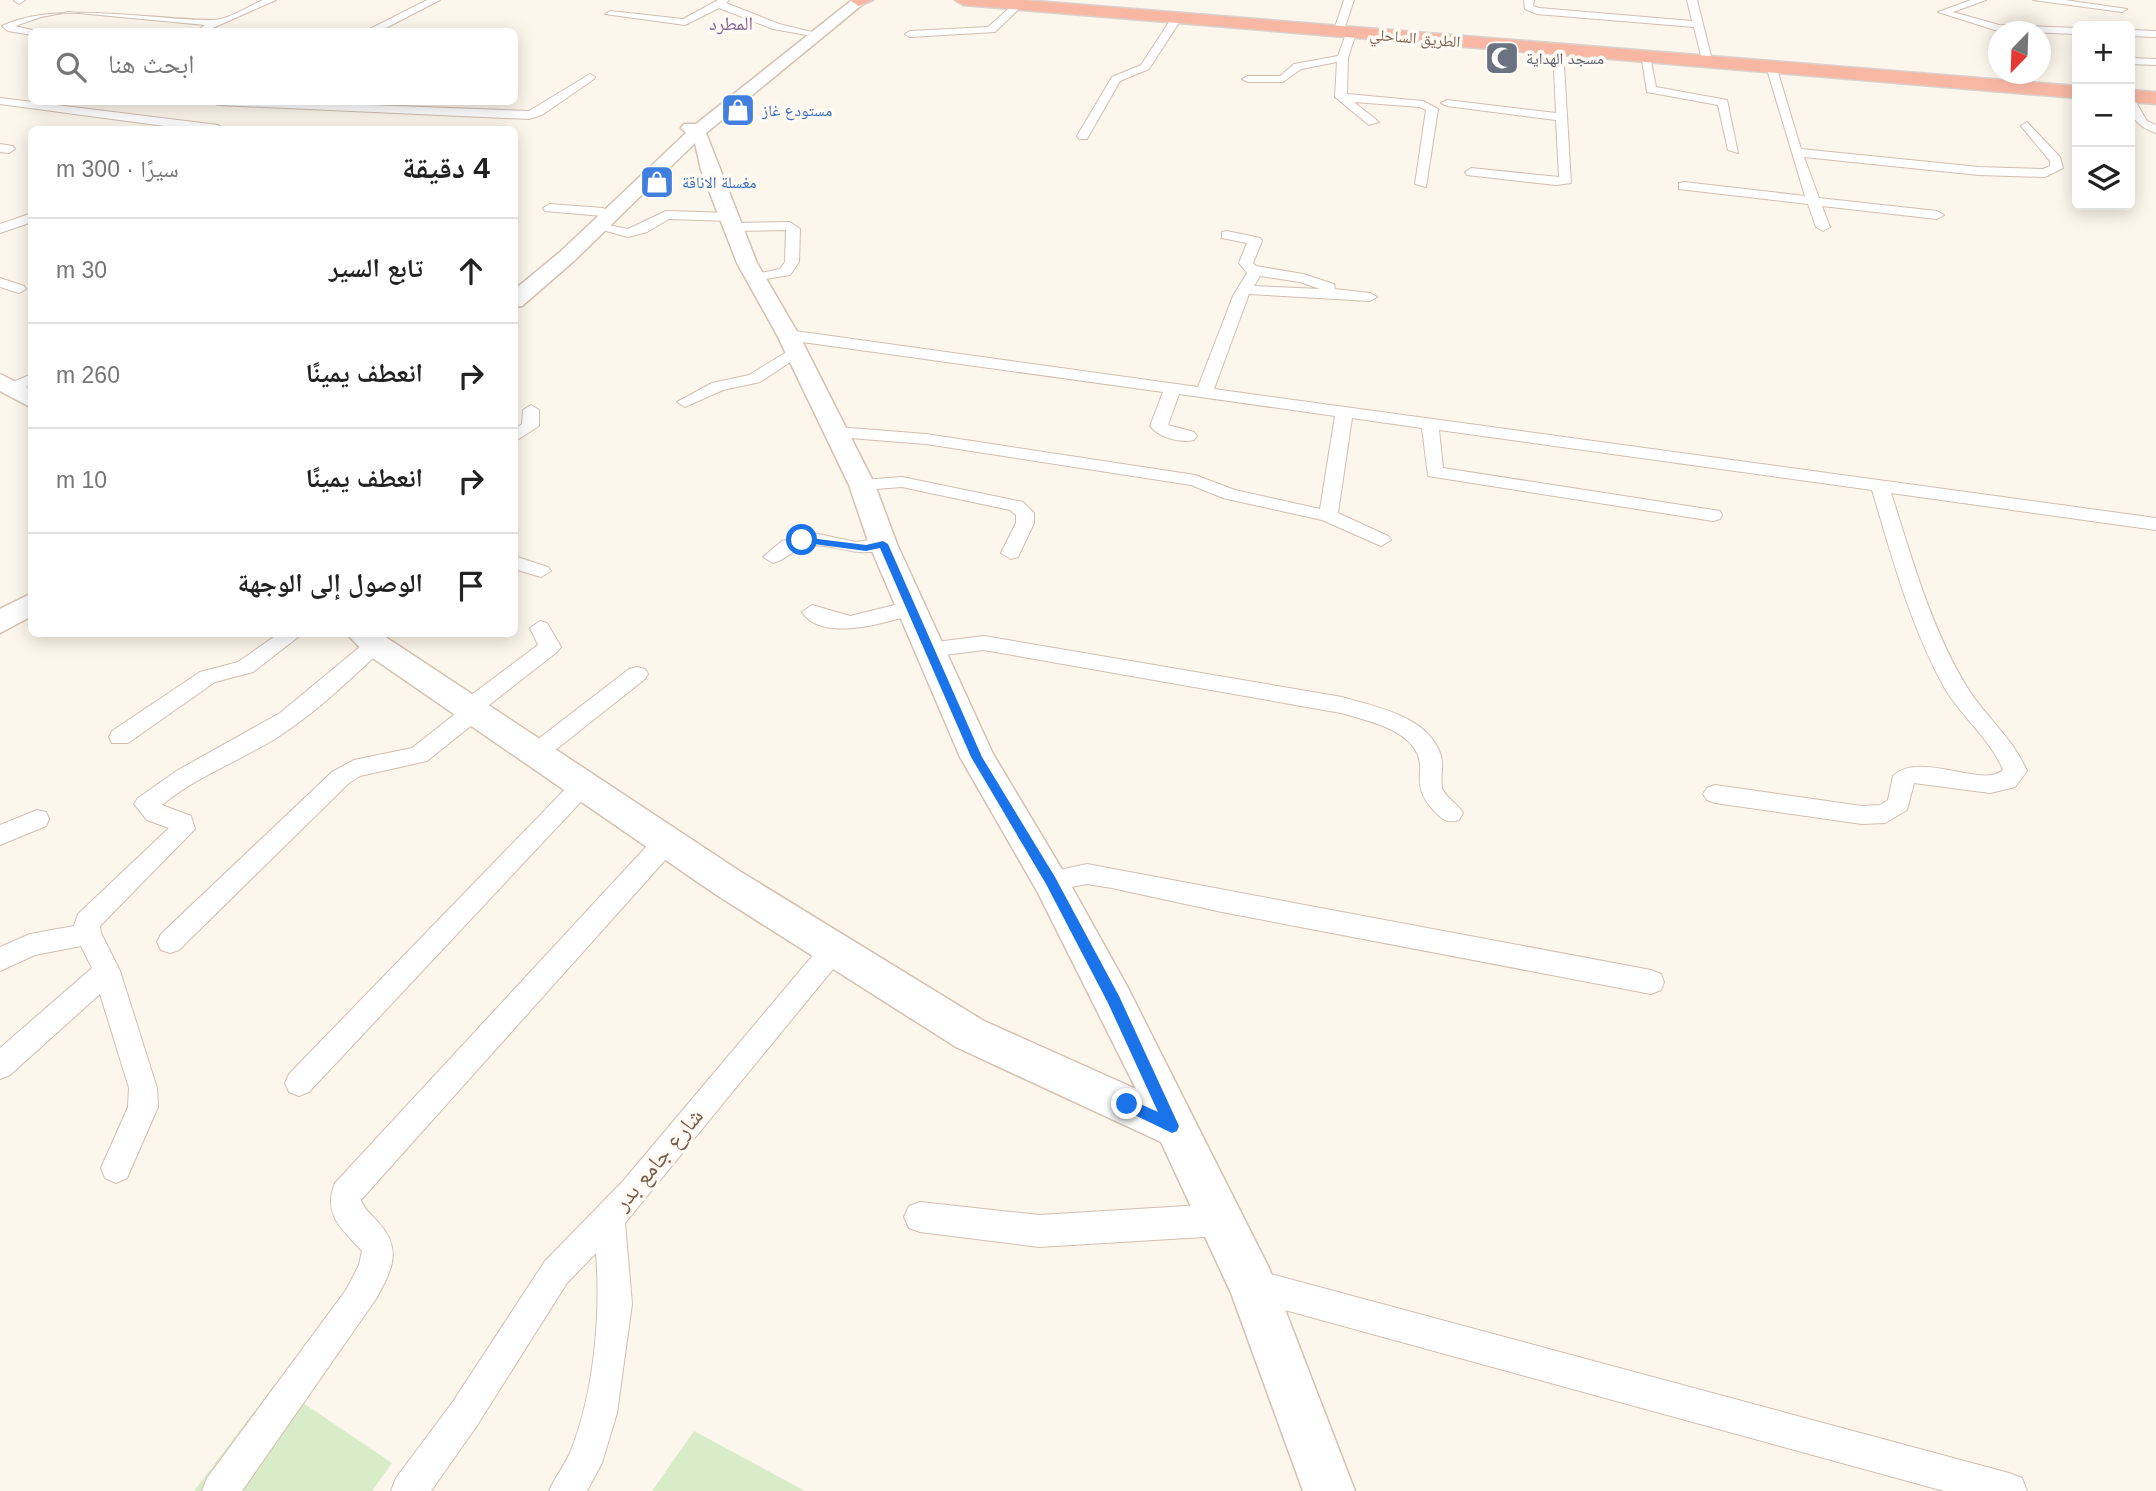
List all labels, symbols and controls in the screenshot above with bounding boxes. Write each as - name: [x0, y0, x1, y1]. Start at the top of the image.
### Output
- district label: المطرد: [709, 13, 753, 35]
- north arrow: [1988, 21, 2051, 84]
- map controls: [2072, 21, 2135, 210]
- button: +: [2072, 21, 2135, 84]
- street label: الطريق الساحلي: [1369, 26, 1461, 54]
- search box: [28, 28, 518, 105]
- mosque icon: مسجد الهداية: [1483, 39, 1521, 77]
- icon: search: [52, 48, 90, 86]
- text: ابحث هنا: [108, 49, 195, 79]
- place label: مسجد الهداية: [1526, 50, 1604, 68]
- button: −: [2072, 84, 2135, 147]
- shop icon: مستودع غاز: [719, 91, 757, 129]
- place label: مستودع غاز: [761, 102, 832, 121]
- button: layers: [2072, 147, 2135, 210]
- text: 4 دقيقة: [402, 151, 490, 184]
- text: سيرًا · 300 m: [56, 156, 179, 182]
- shop icon: مغسلة الاناقة: [638, 163, 676, 201]
- place label: مغسلة الاناقة: [682, 174, 757, 191]
- icon: ahead: [452, 252, 490, 290]
- text: تابع السير: [329, 253, 423, 283]
- text: 30 m: [56, 257, 107, 283]
- icon: right: [452, 357, 490, 395]
- text: انعطف يمينًا: [306, 358, 423, 388]
- text: 260 m: [56, 362, 120, 388]
- icon: right: [452, 462, 490, 500]
- text: انعطف يمينًا: [306, 463, 423, 493]
- text: 10 m: [56, 467, 107, 493]
- route start: [786, 524, 817, 555]
- icon: arrive: [452, 567, 490, 605]
- text: الوصول إلى الوجهة: [238, 568, 423, 598]
- route end: [1111, 1088, 1142, 1119]
- street label: شارع جامع بدر: [607, 1103, 710, 1217]

